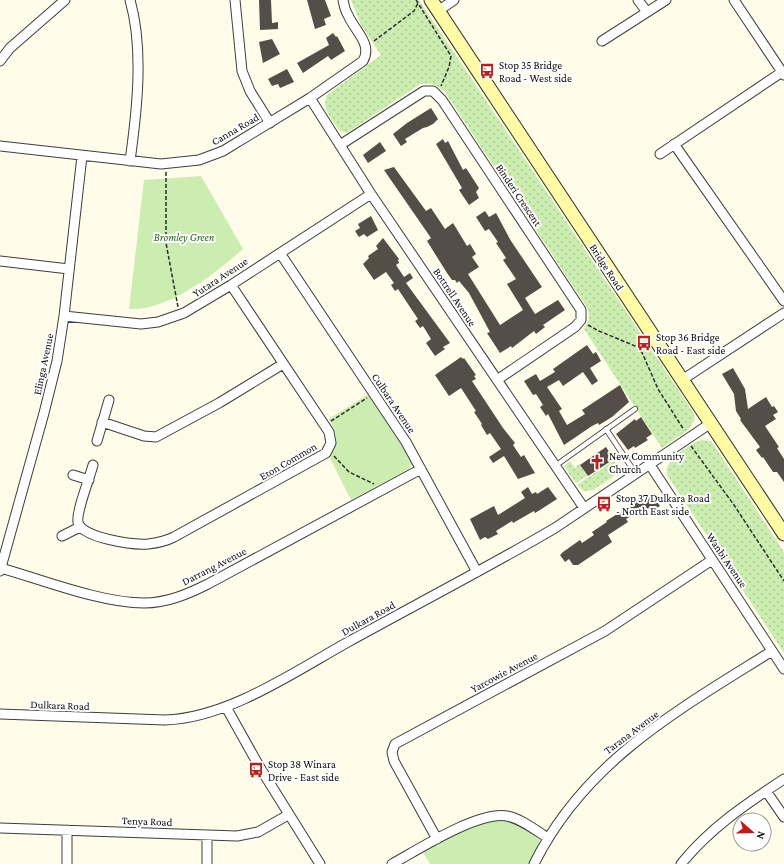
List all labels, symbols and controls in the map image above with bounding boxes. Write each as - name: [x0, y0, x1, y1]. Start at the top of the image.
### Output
- place label: Stop 35 Bridge Road - West side: [499, 59, 572, 84]
- bus stop icon: Stop 35 Bridge Road - West side: [478, 62, 496, 80]
- street label: Canna Road: [209, 111, 261, 147]
- street label: Binderi Crescent: [494, 162, 544, 229]
- park label: Bromley Green: [154, 231, 215, 244]
- street label: Bridge Road: [587, 241, 627, 293]
- street label: Yutara Avenue: [190, 255, 250, 299]
- street label: Bottrell Avenue: [431, 266, 479, 328]
- place label: Stop 36 Bridge Road - East side: [656, 331, 726, 356]
- street label: Elinga Avenue: [31, 332, 56, 396]
- bus stop icon: Stop 36 Bridge Road - East side: [635, 334, 653, 352]
- street label: Culbara Avenue: [370, 371, 418, 435]
- street label: Eton Common: [257, 440, 319, 482]
- place label: New Community Church: [609, 450, 685, 475]
- church icon: New Community Church: [588, 453, 606, 471]
- place label: Stop 37 Dulkara Road - North East side: [616, 492, 710, 517]
- bus stop icon: Stop 37 Dulkara Road - North East side: [595, 495, 613, 513]
- street label: Wanbi Avenue: [704, 530, 750, 590]
- street label: Darrang Avenue: [180, 545, 249, 588]
- street label: Dulkara Road: [339, 598, 397, 638]
- street label: Yarcowie Avenue: [468, 649, 540, 695]
- street label: Dulkara Road: [30, 698, 90, 712]
- street label: Tarana Avenue: [601, 708, 661, 756]
- place label: Stop 38 Winara Drive - East side: [268, 758, 339, 783]
- bus stop icon: Stop 38 Winara Drive - East side: [247, 761, 265, 779]
- north arrow: [732, 812, 772, 852]
- street label: Tenya Road: [121, 814, 173, 829]
- text: N: [754, 830, 768, 841]

